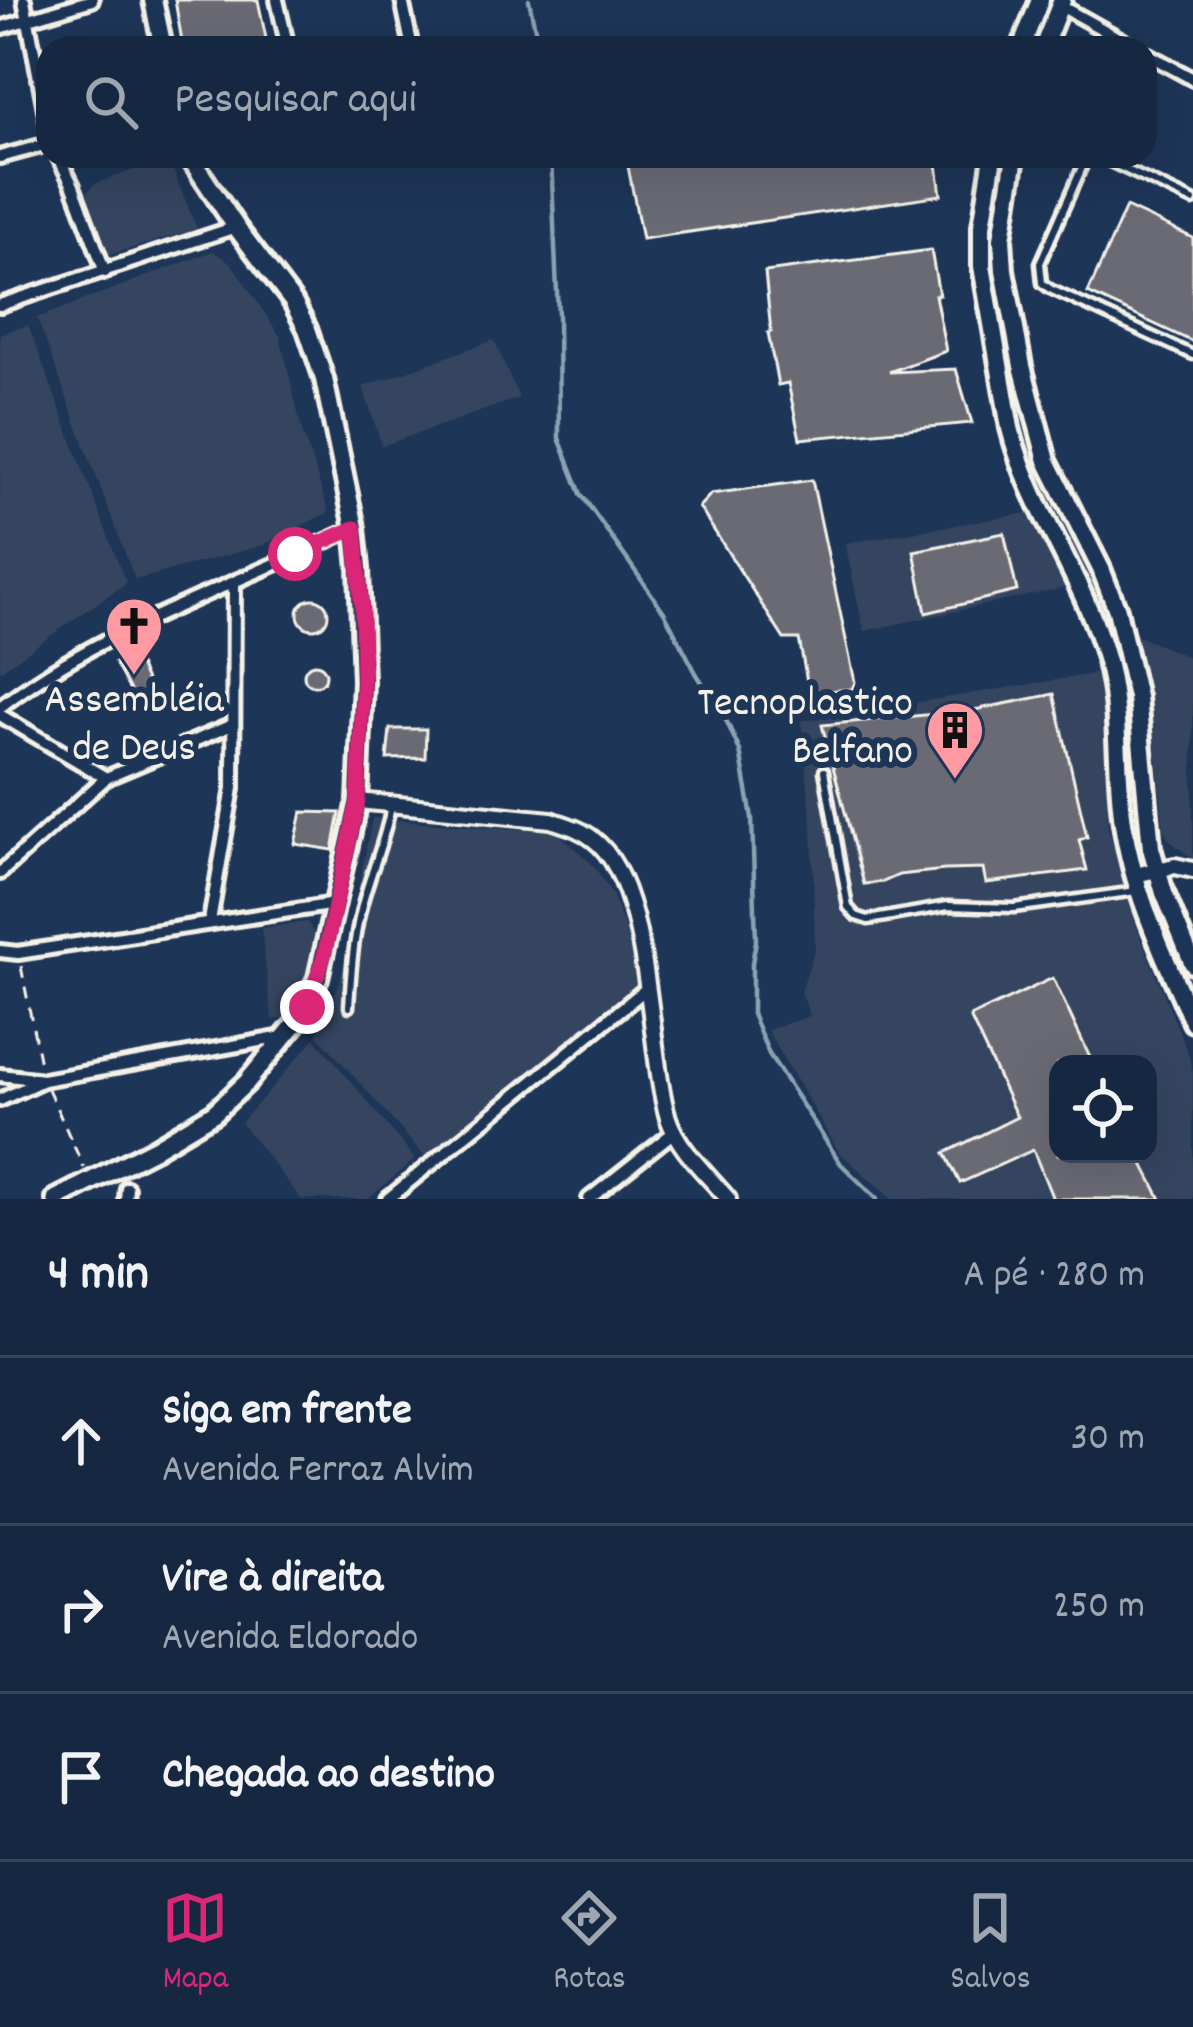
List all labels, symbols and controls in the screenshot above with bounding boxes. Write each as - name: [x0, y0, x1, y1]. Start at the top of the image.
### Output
- search box: [36, 36, 1157, 168]
- icon: search: [78, 69, 144, 135]
- text: Pesquisar aqui: [174, 70, 417, 134]
- route start: [268, 527, 322, 581]
- church icon: Assembléia de Deus: [103, 595, 165, 677]
- place label: Assembléia de Deus: [44, 673, 225, 781]
- place label: Tecnoplastico Belfano: [697, 676, 913, 784]
- building icon: Tecnoplastico Belfano: [924, 699, 986, 781]
- route end: [280, 980, 334, 1034]
- map controls: [1049, 1055, 1157, 1163]
- button: locate: [1049, 1055, 1157, 1163]
- text: 4 min: [48, 1241, 149, 1313]
- text: A pé · 280 m: [964, 1250, 1145, 1305]
- text: Siga em frente: [162, 1381, 412, 1445]
- icon: ahead: [48, 1408, 114, 1474]
- text: 30 m: [1071, 1413, 1145, 1468]
- text: Avenida Ferraz Alvim: [162, 1445, 474, 1500]
- text: Vire à direita: [162, 1549, 383, 1613]
- icon: right: [48, 1576, 114, 1642]
- text: 250 m: [1053, 1581, 1145, 1636]
- text: Avenida Eldorado: [162, 1613, 418, 1668]
- icon: arrive: [48, 1744, 114, 1810]
- text: Chegada ao destino: [162, 1745, 495, 1809]
- tab: Mapa: [162, 1885, 228, 2004]
- tab: Rotas: [553, 1885, 626, 2004]
- tab: Salvos: [950, 1885, 1031, 2004]

